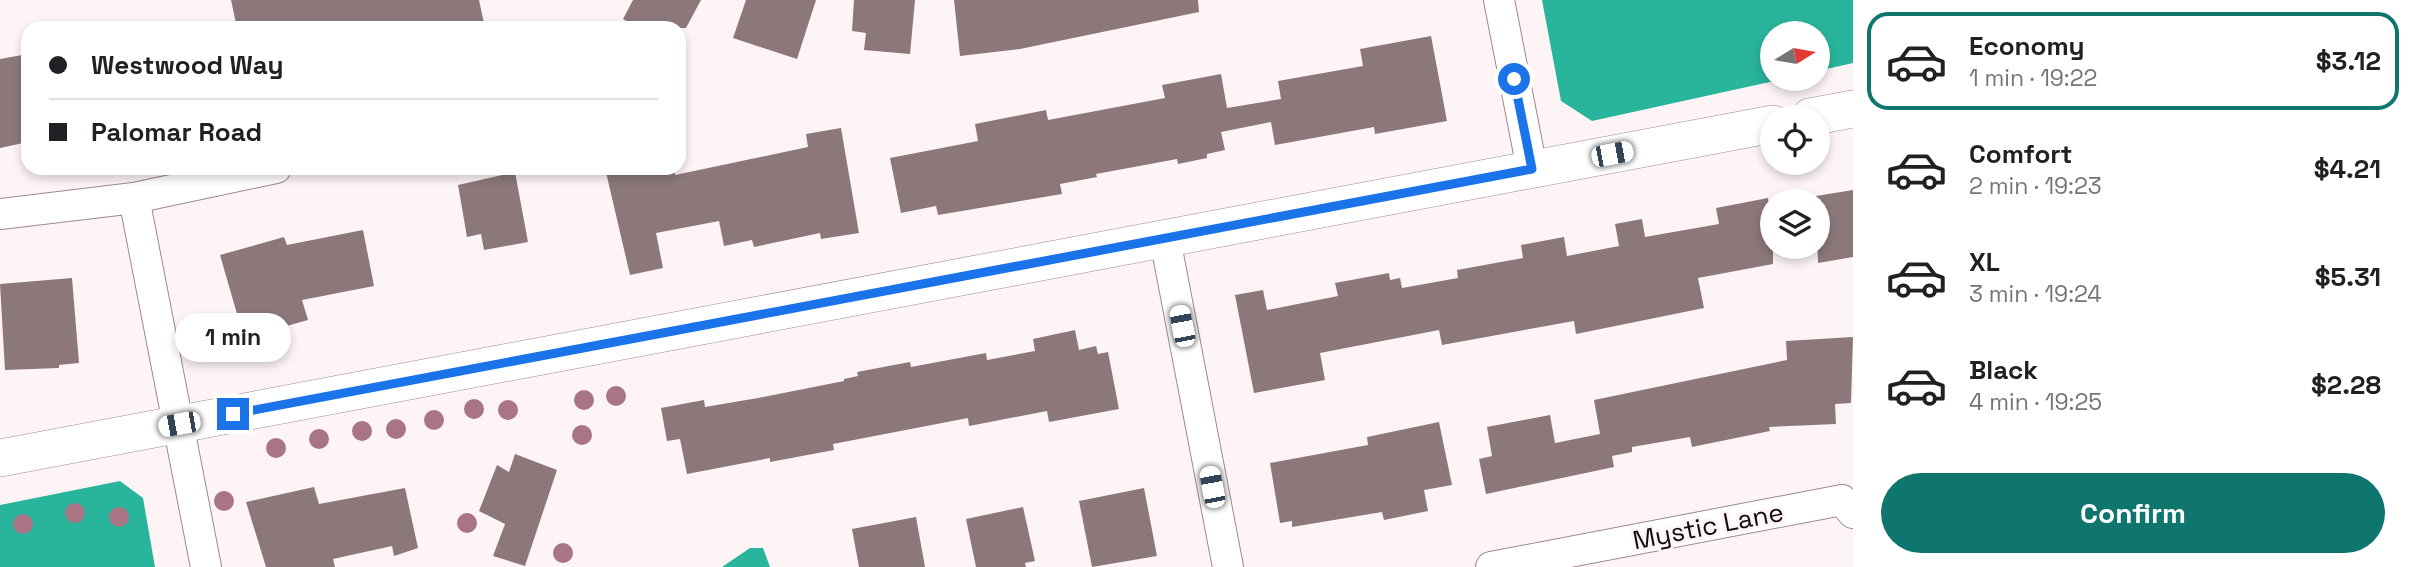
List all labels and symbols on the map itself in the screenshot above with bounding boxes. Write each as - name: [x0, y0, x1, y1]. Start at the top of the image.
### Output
- north arrow: [1760, 21, 1830, 91]
- route start: [1498, 63, 1530, 95]
- car: [1590, 140, 1635, 168]
- car: [1168, 303, 1197, 349]
- callout: 1 min: [175, 312, 291, 362]
- route end: [217, 398, 249, 430]
- car: [157, 410, 202, 438]
- car: [1198, 464, 1227, 510]
- street label: Mystic Lane: [1630, 495, 1786, 557]

